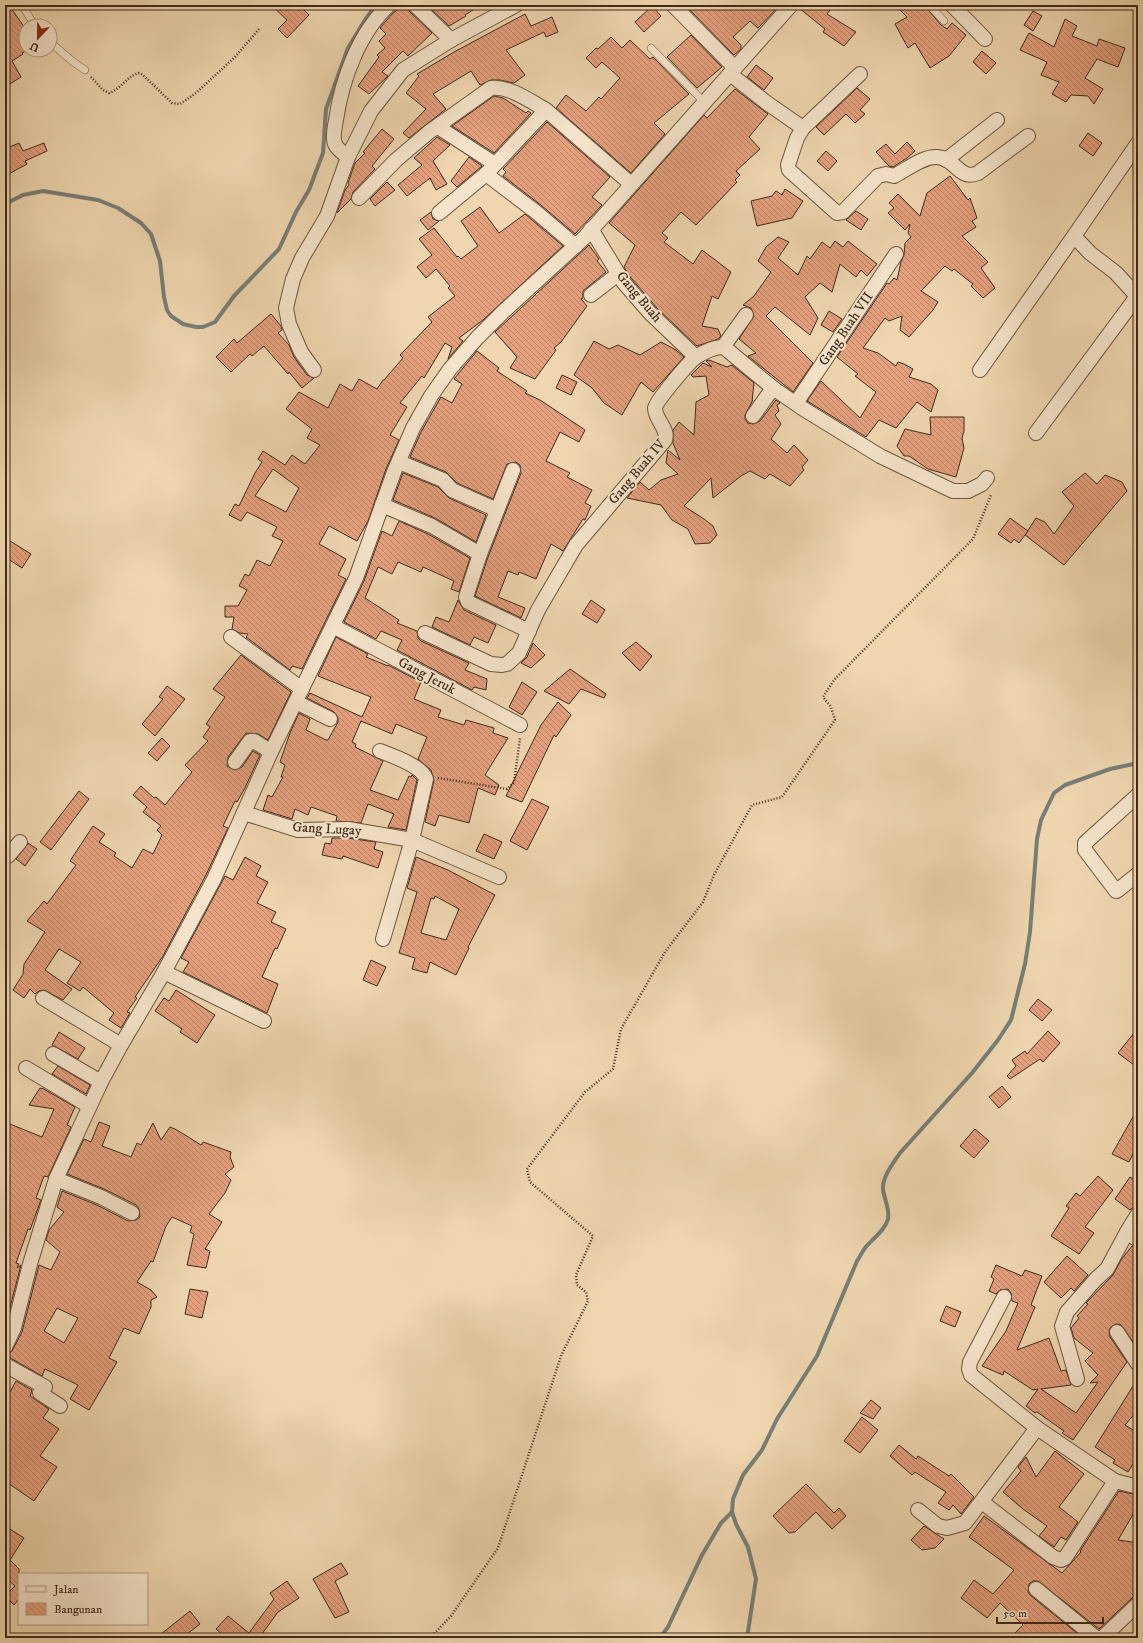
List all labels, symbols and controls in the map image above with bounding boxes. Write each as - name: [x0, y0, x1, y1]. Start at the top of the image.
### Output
- north arrow: [18, 18, 58, 58]
- text: U: [28, 38, 41, 54]
- street label: Gang Buah: [612, 268, 666, 327]
- street label: Gang Buah VII: [815, 288, 877, 369]
- street label: Gang Buah IV: [605, 435, 670, 508]
- street label: Gang Jeruk: [395, 653, 459, 699]
- street label: Gang Lugay: [292, 818, 362, 840]
- legend: [18, 1573, 148, 1625]
- text: Jalan: [53, 1582, 79, 1597]
- scale bar: [997, 1599, 1103, 1625]
- text: Bangunan: [54, 1602, 103, 1617]
- text: 50 m: [1003, 1606, 1027, 1621]

